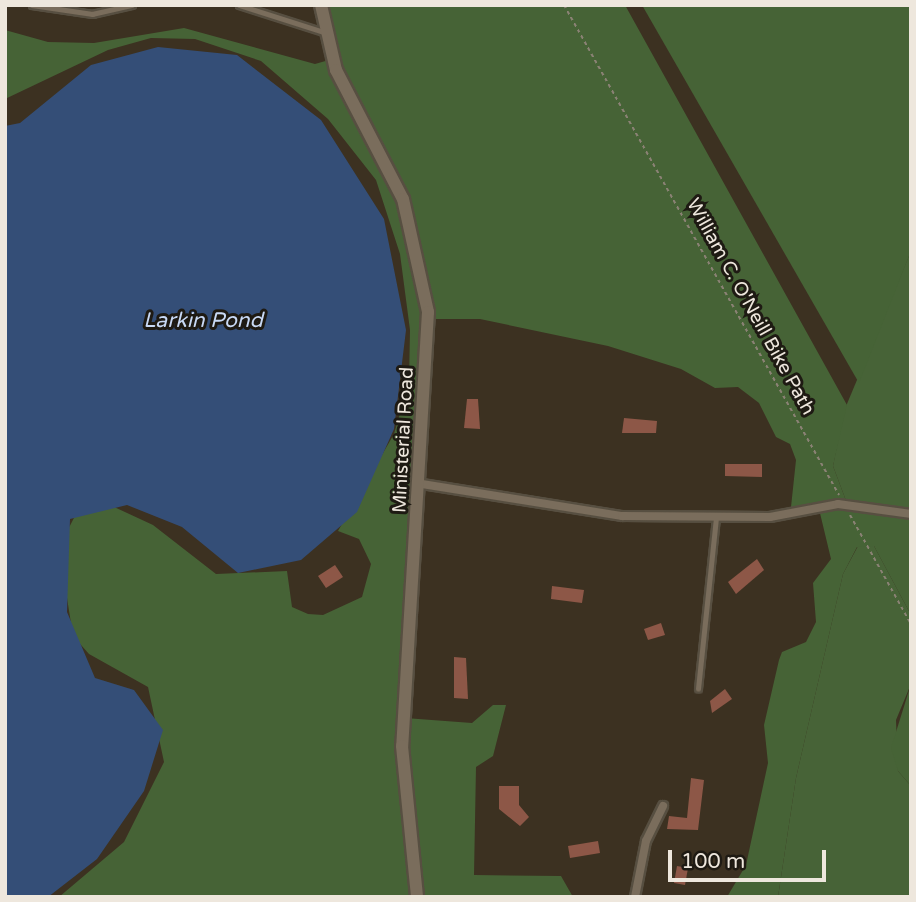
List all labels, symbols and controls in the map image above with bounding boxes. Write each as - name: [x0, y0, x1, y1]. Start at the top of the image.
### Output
- street label: William C. O'Neill Bike Path: [681, 195, 819, 419]
- water label: Larkin Pond: [143, 308, 263, 334]
- street label: Ministerial Road: [389, 366, 419, 514]
- scale bar: [671, 836, 828, 880]
- text: 100 m: [681, 849, 745, 874]

